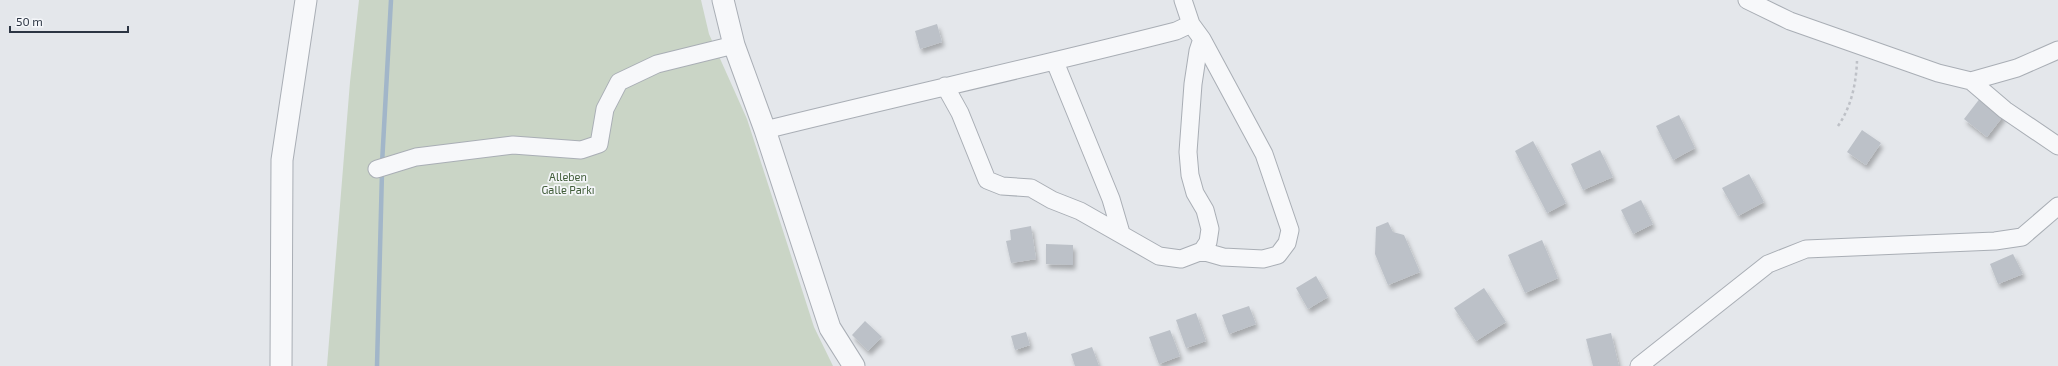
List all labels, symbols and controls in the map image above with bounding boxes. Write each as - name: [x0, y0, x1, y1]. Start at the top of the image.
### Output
- scale bar: [10, 8, 128, 34]
- text: 50 m: [16, 14, 43, 28]
- park label: Alleben Galle Parkı: [541, 170, 595, 196]

